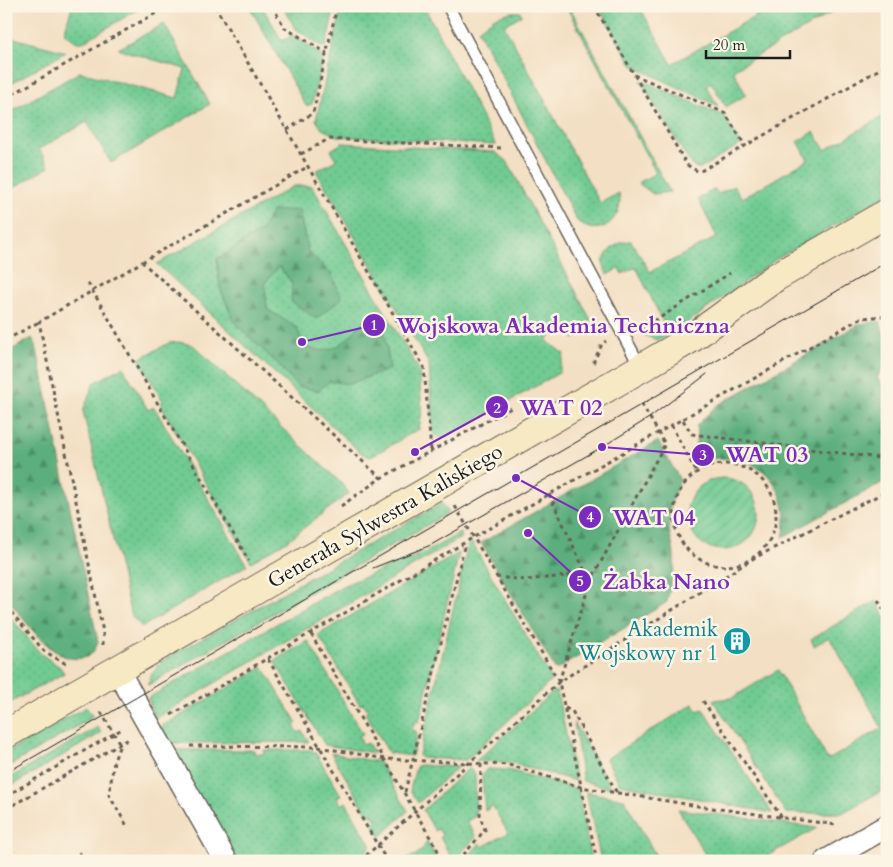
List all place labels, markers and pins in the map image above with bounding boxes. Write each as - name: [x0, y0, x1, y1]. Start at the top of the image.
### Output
- callout: Wojskowa Akademia Techniczna: [361, 307, 740, 344]
- callout: WAT 02: [484, 389, 612, 426]
- callout: WAT 03: [691, 436, 819, 473]
- callout: WAT 04: [577, 499, 705, 536]
- callout: Żabka Nano: [567, 563, 740, 600]
- place label: Akademik Wojskowy nr 1: [577, 615, 719, 668]
- building icon: Akademik Wojskowy nr 1: [722, 626, 752, 656]

